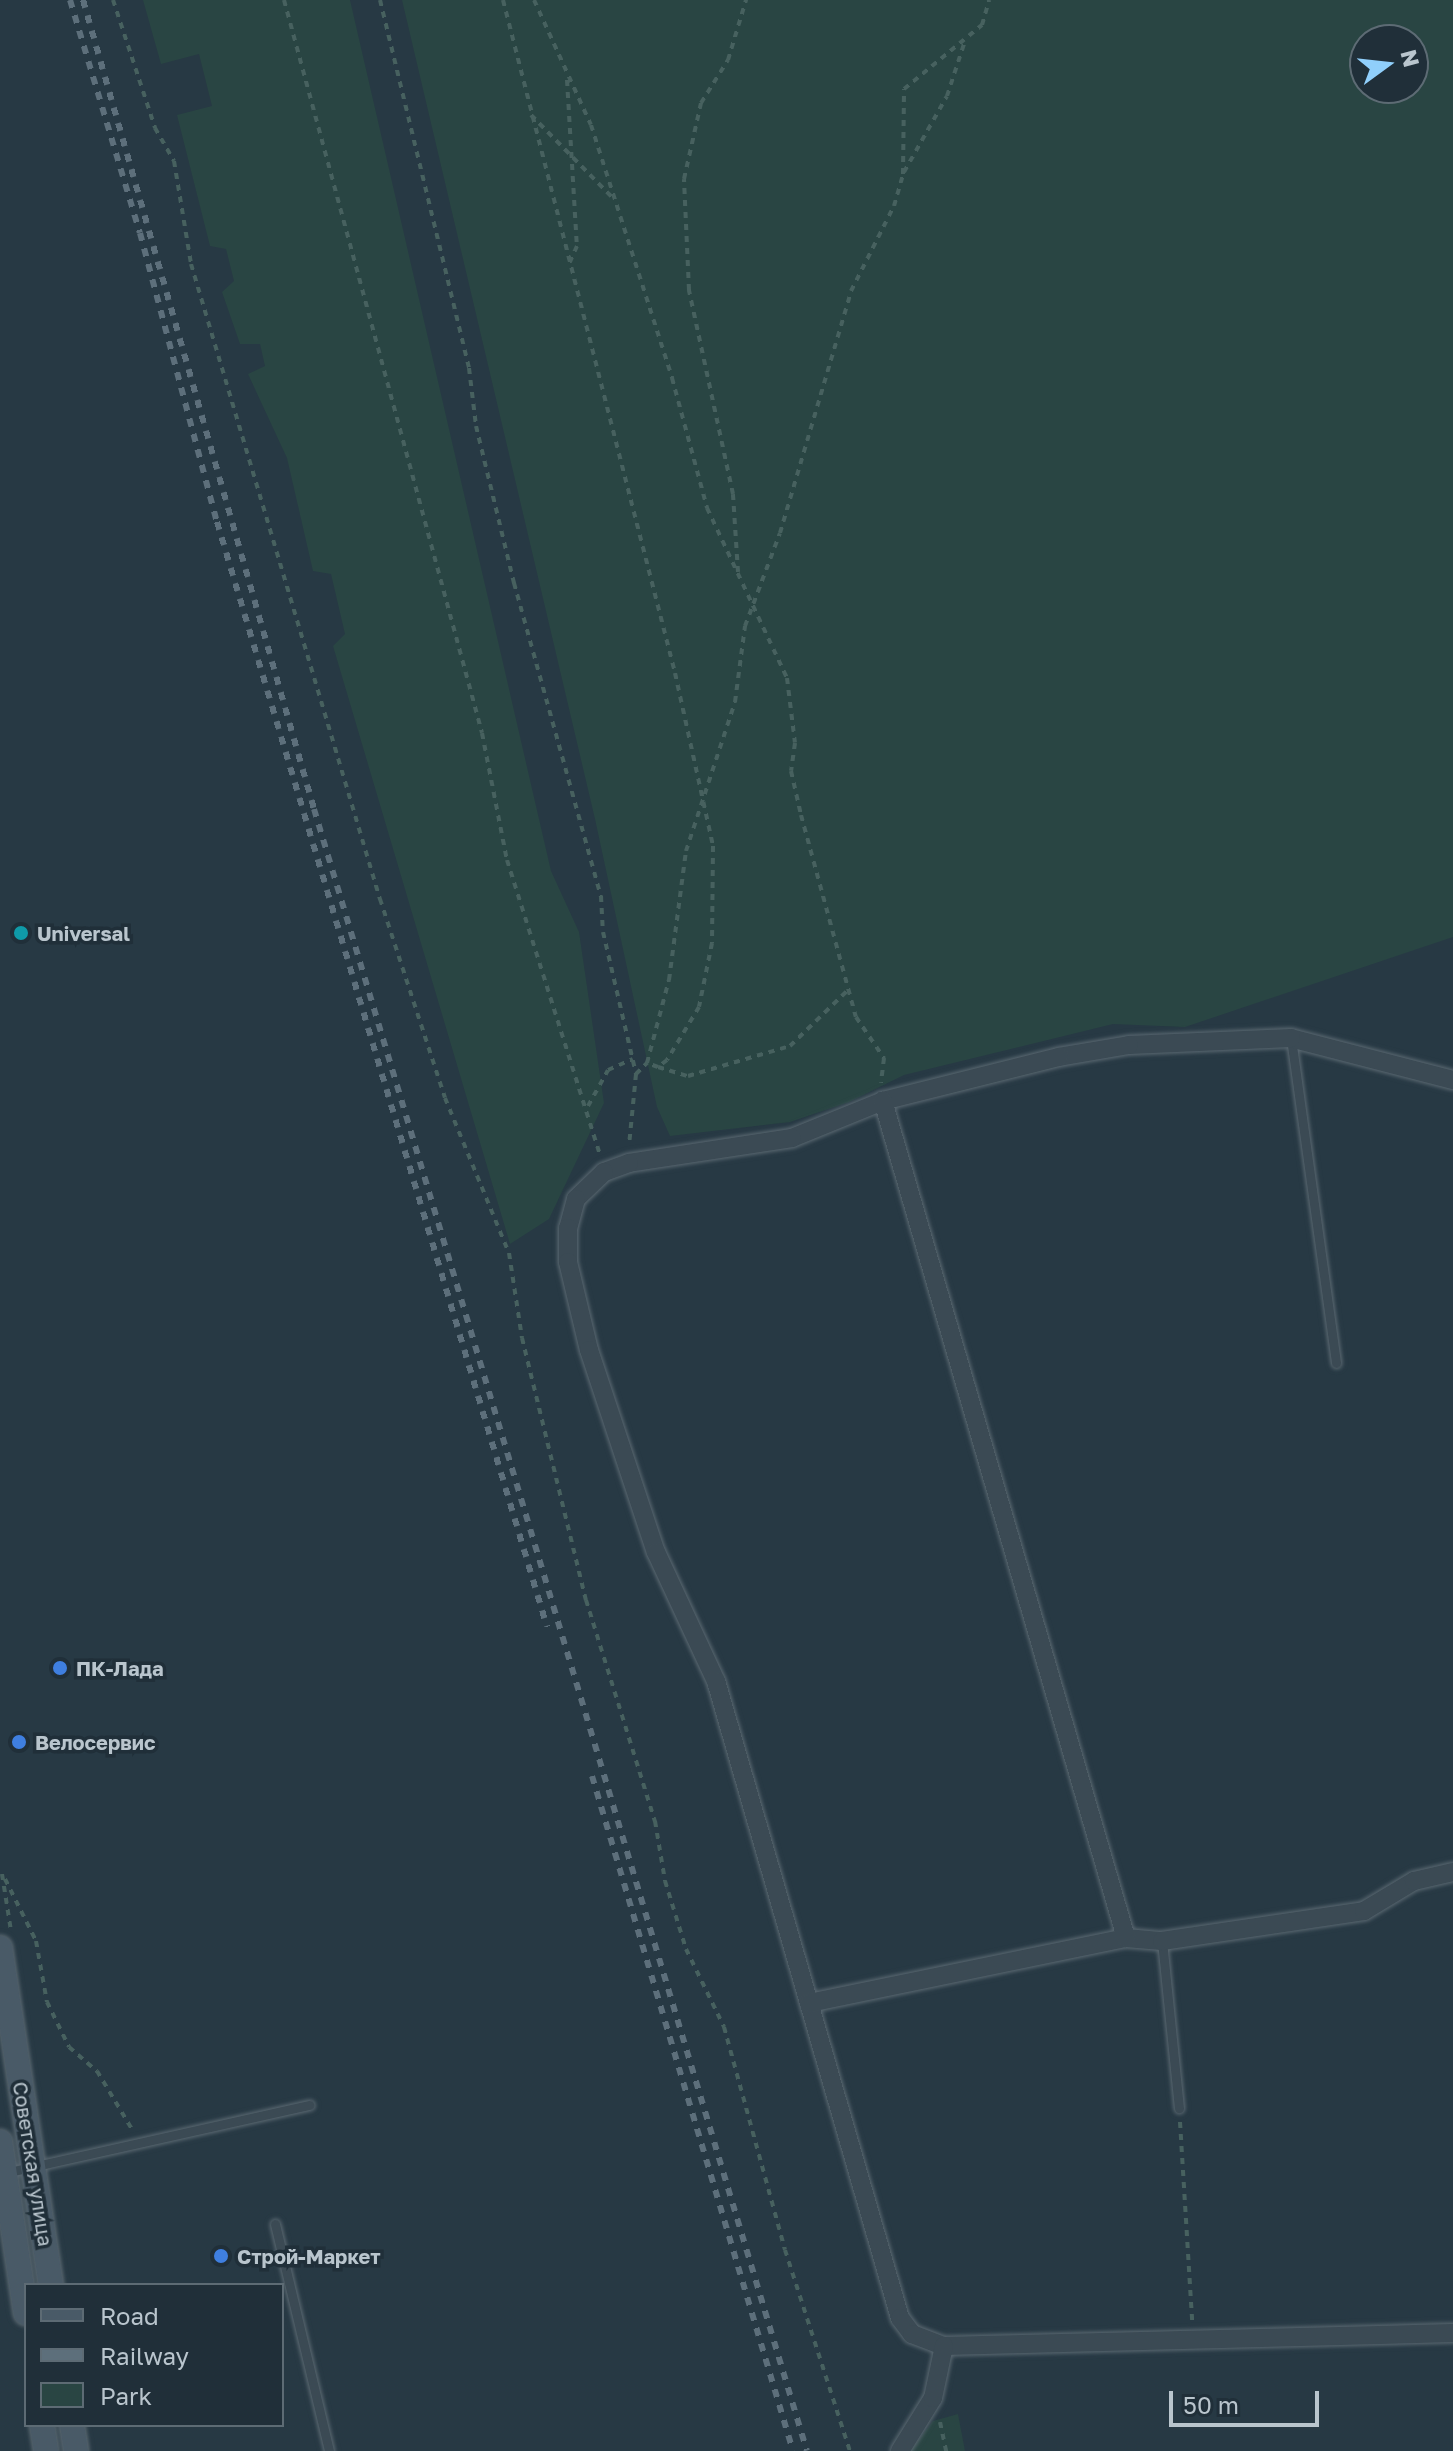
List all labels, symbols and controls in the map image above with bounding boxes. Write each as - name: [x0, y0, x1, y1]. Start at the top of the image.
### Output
- north arrow: [1349, 24, 1429, 104]
- text: N: [1396, 47, 1426, 70]
- place label: Universal: [37, 921, 130, 945]
- marker: Universal: [12, 924, 30, 942]
- place label: ПК-Лада: [76, 1656, 164, 1680]
- marker: ПК-Лада: [51, 1659, 69, 1677]
- place label: Велосервис: [35, 1730, 156, 1754]
- marker: Велосервис: [10, 1733, 28, 1751]
- street label: Советская улица: [8, 2080, 58, 2248]
- place label: Строй-Маркет: [237, 2244, 381, 2268]
- marker: Строй-Маркет: [212, 2247, 230, 2265]
- legend: [24, 2283, 284, 2427]
- text: Road: [100, 2301, 159, 2330]
- text: Railway: [100, 2341, 189, 2370]
- scale bar: [1173, 2375, 1323, 2425]
- text: Park: [100, 2381, 152, 2410]
- text: 50 m: [1183, 2390, 1239, 2419]

